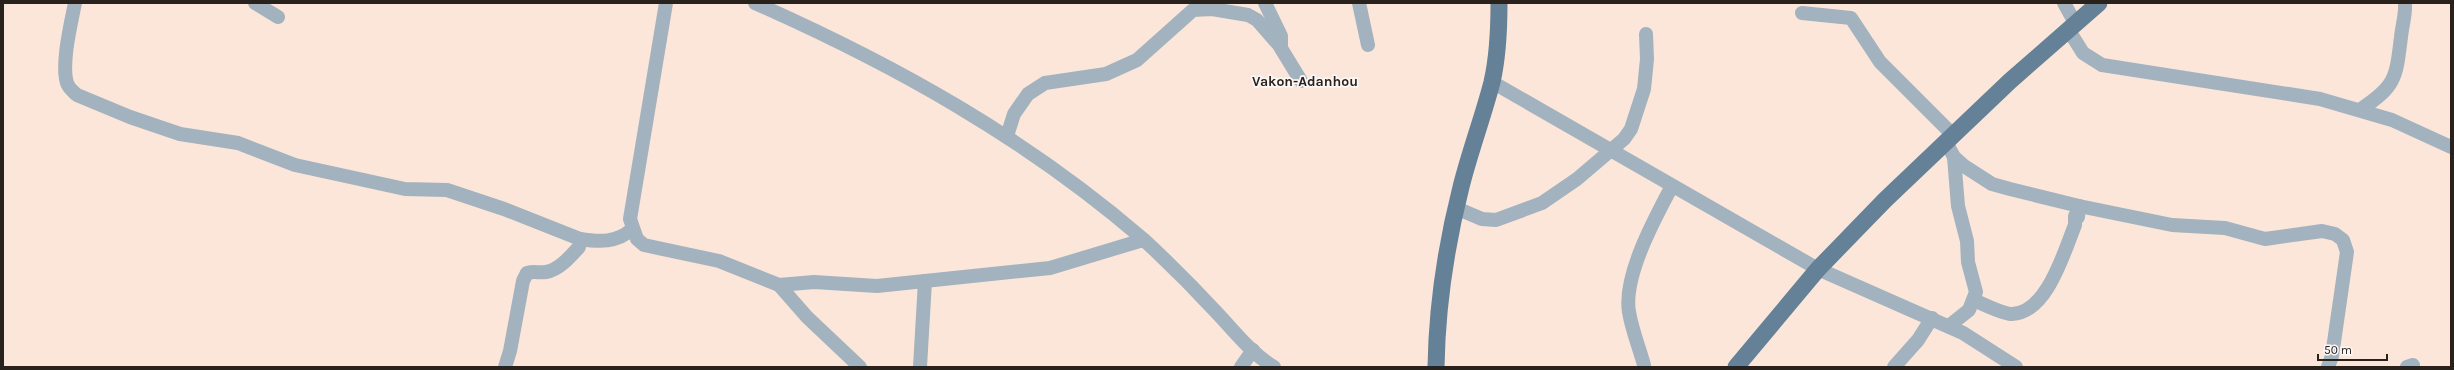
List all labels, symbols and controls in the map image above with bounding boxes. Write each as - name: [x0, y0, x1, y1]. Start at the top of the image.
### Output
- district label: Vakon-Adanhou: [1252, 73, 1358, 90]
- scale bar: [2318, 336, 2387, 362]
- text: 50 m: [2324, 343, 2352, 357]

